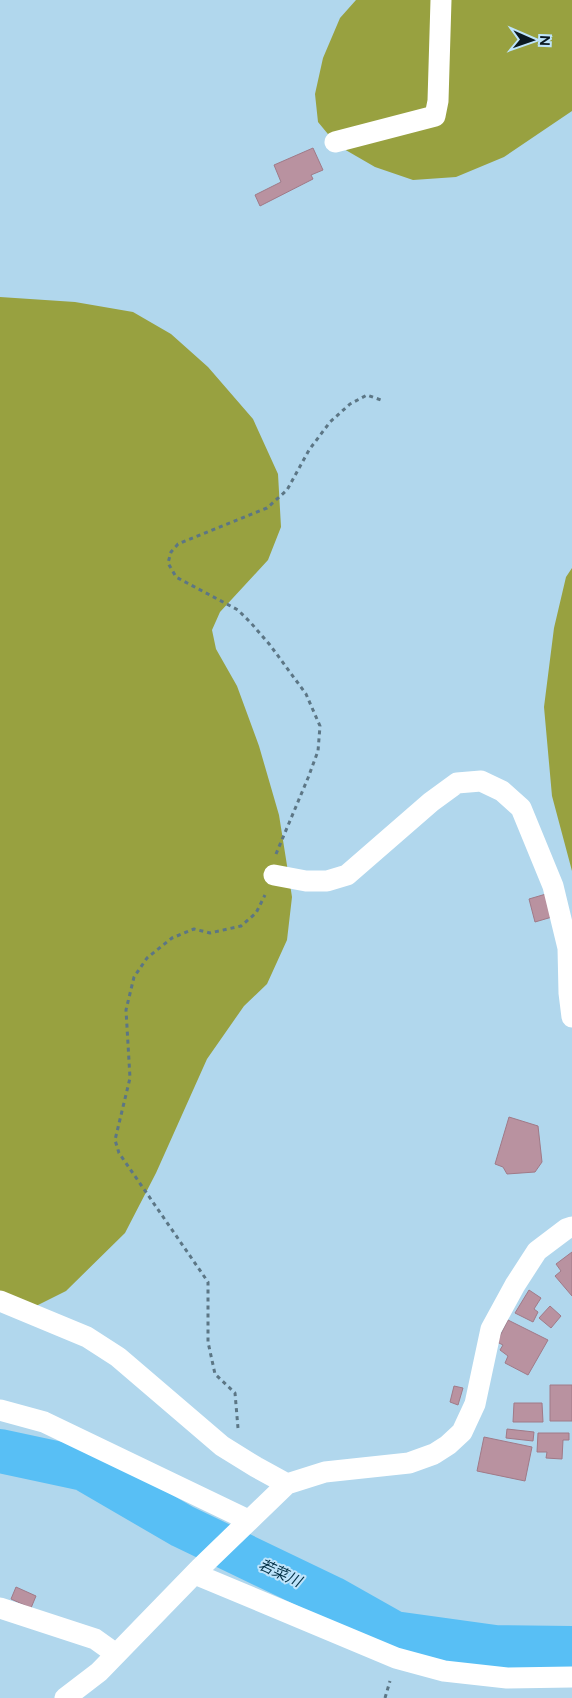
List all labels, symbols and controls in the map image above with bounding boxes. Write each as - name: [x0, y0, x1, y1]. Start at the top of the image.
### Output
- north arrow: [507, 15, 557, 65]
- text: N: [536, 35, 553, 46]
- water label: 若菜川: [256, 1555, 306, 1592]

